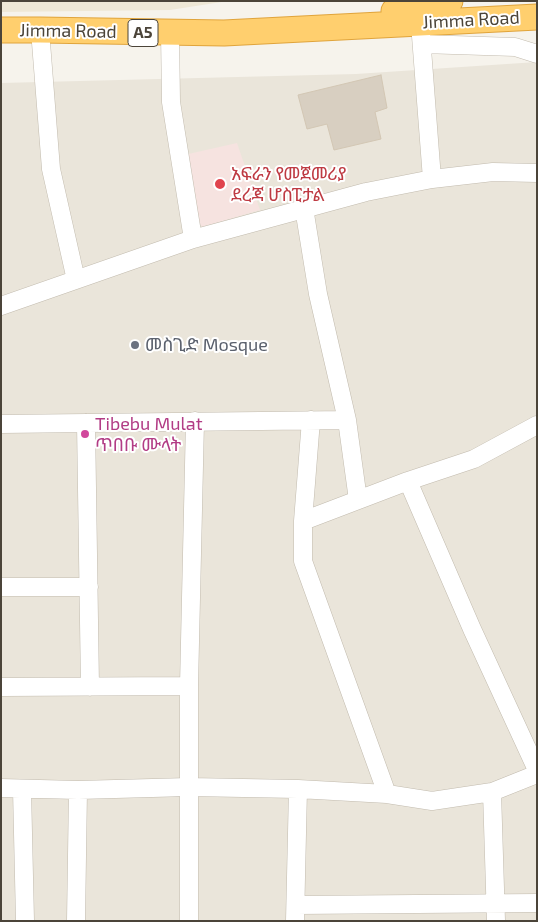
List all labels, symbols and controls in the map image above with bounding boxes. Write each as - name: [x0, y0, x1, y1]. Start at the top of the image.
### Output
- street label: Jimma Road: [422, 7, 520, 33]
- street label: Jimma Road: [19, 19, 117, 43]
- road number: A5: [128, 19, 158, 46]
- place label: አፍራን የመጀመሪያ ደረጃ ሆስፒታል: [231, 163, 346, 205]
- marker: አፍራን የመጀመሪያ ደረጃ ሆስፒታል: [213, 177, 227, 191]
- place label: መስጊድ Mosque: [145, 334, 268, 356]
- marker: መስጊድ Mosque: [129, 339, 141, 351]
- place label: Tibebu Mulat ጥበቡ ሙላት: [95, 413, 203, 456]
- marker: Tibebu Mulat ጥበቡ ሙላት: [79, 428, 91, 440]

